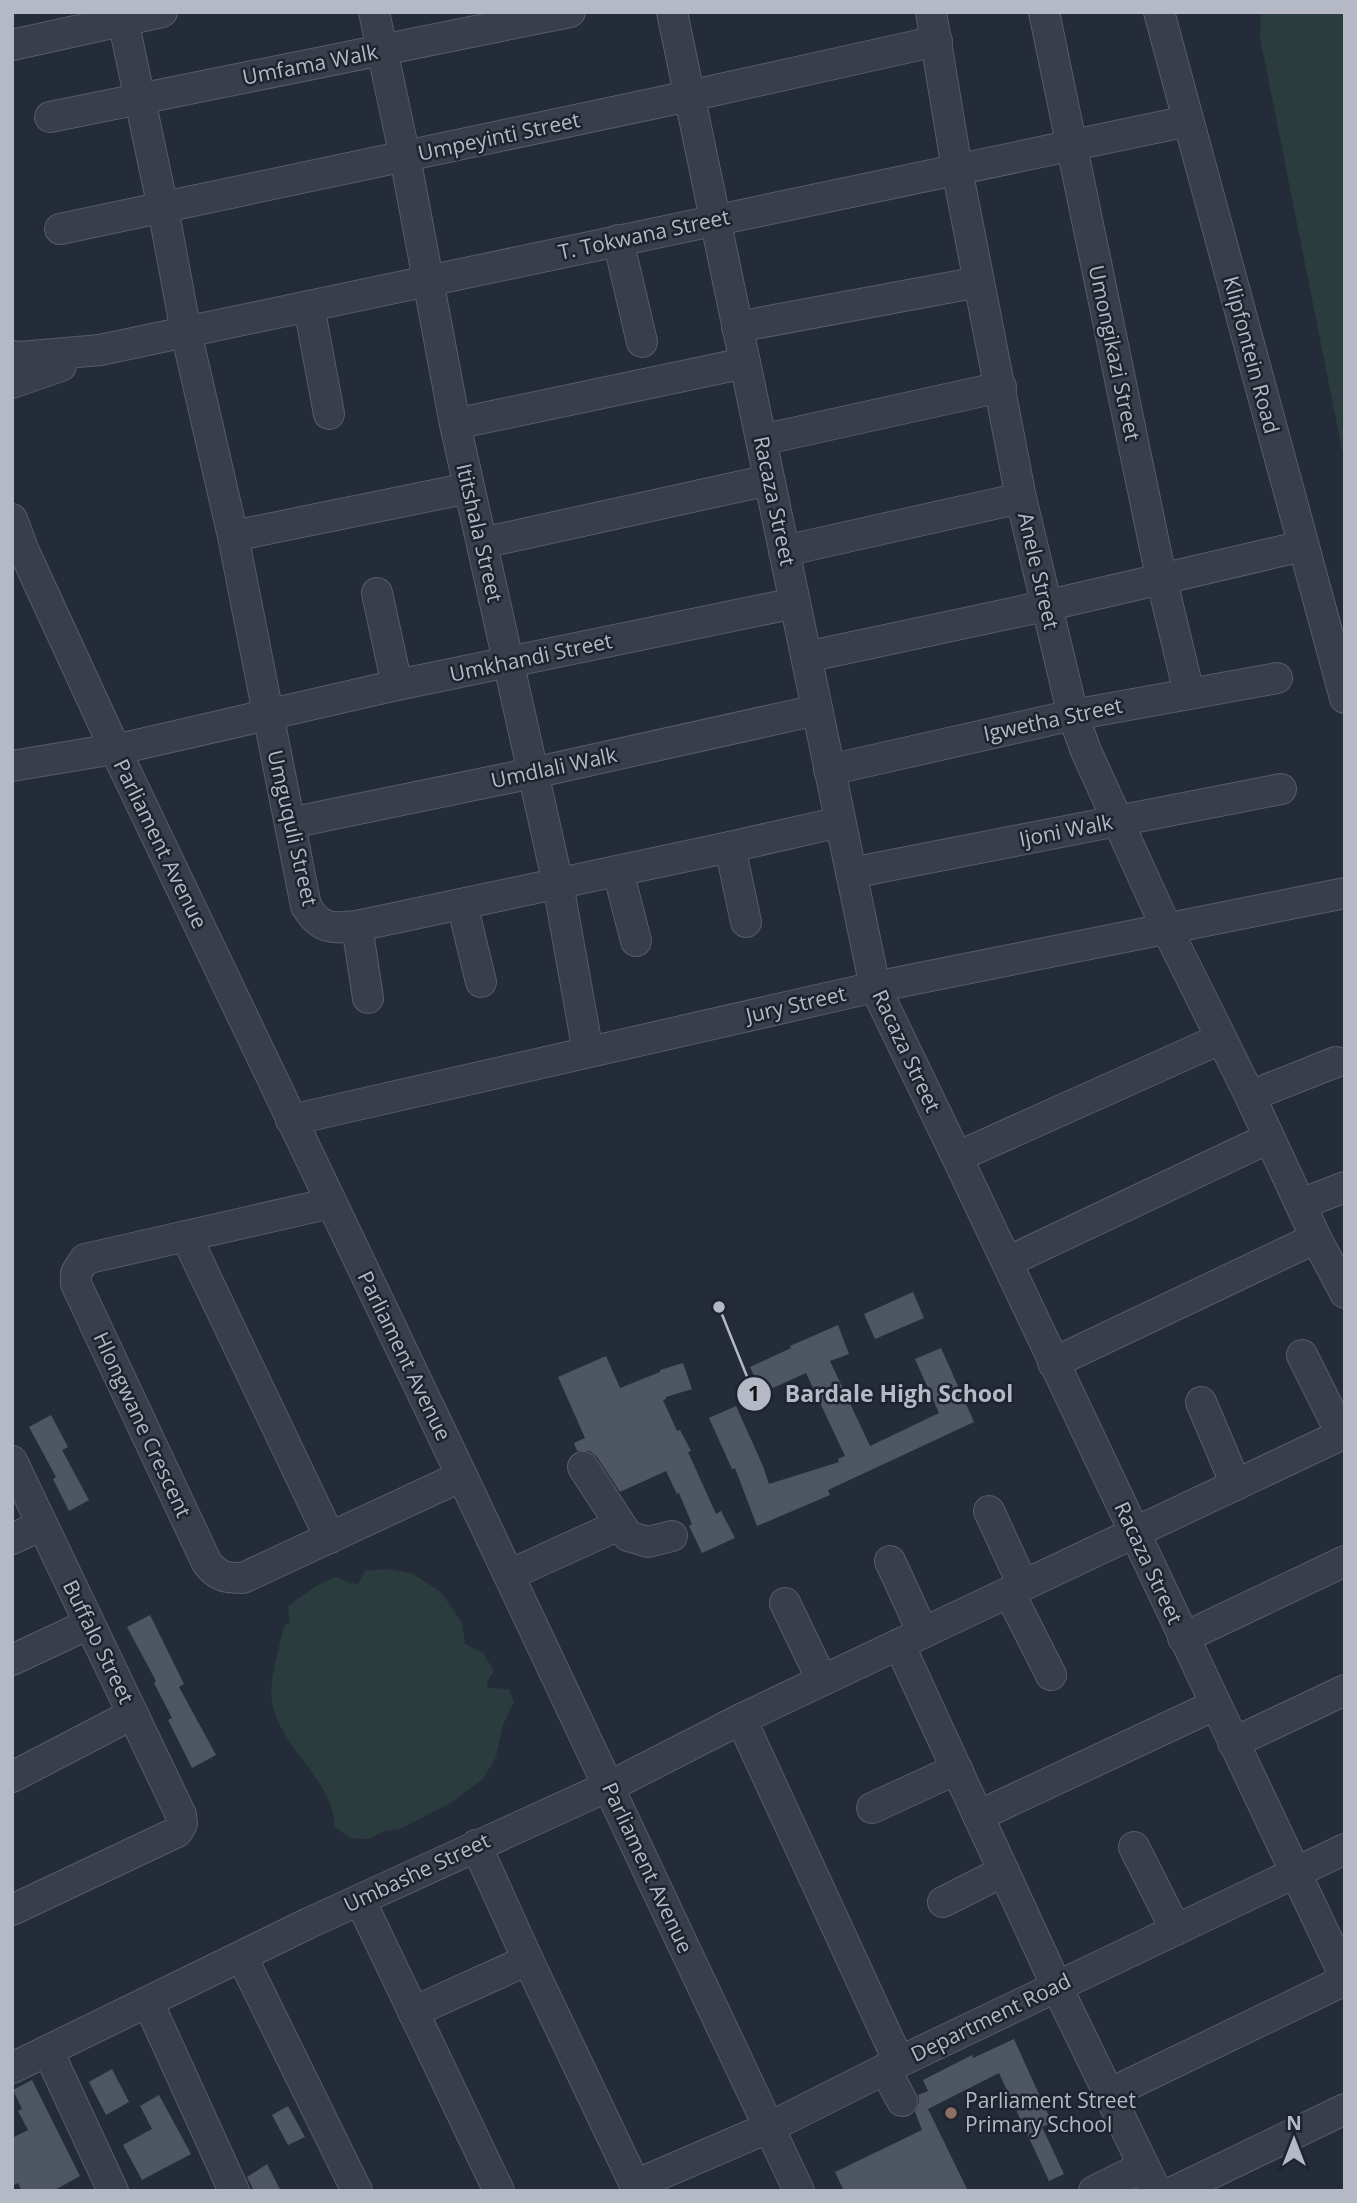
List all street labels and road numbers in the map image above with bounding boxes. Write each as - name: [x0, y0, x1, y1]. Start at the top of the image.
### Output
- street label: Umfama Walk: [240, 37, 380, 91]
- street label: Umpeyinti Street: [415, 105, 582, 167]
- street label: T. Tokwana Street: [556, 202, 732, 266]
- street label: Umongikazi Street: [1083, 262, 1147, 443]
- street label: Klipfontein Road: [1217, 273, 1286, 437]
- street label: Racaza Street: [748, 433, 802, 568]
- street label: Ititshala Street: [450, 461, 510, 605]
- street label: Anele Street: [1012, 510, 1066, 632]
- street label: Umkhandi Street: [447, 626, 615, 688]
- street label: Igwetha Street: [981, 691, 1125, 747]
- street label: Umdlali Walk: [488, 740, 619, 794]
- street label: Umguquli Street: [261, 747, 325, 909]
- street label: Parliament Avenue: [108, 754, 214, 933]
- street label: Ijoni Walk: [1017, 807, 1115, 853]
- street label: Jury Street: [741, 979, 848, 1030]
- street label: Racaza Street: [866, 985, 947, 1116]
- street label: Parliament Avenue: [352, 1266, 458, 1445]
- street label: Hlongwane Crescent: [88, 1327, 198, 1522]
- street label: Racaza Street: [1108, 1497, 1189, 1628]
- street label: Buffalo Street: [57, 1575, 141, 1708]
- street label: Parliament Avenue: [596, 1778, 700, 1957]
- street label: Umbashe Street: [339, 1826, 494, 1918]
- street label: Department Road: [906, 1966, 1075, 2068]

